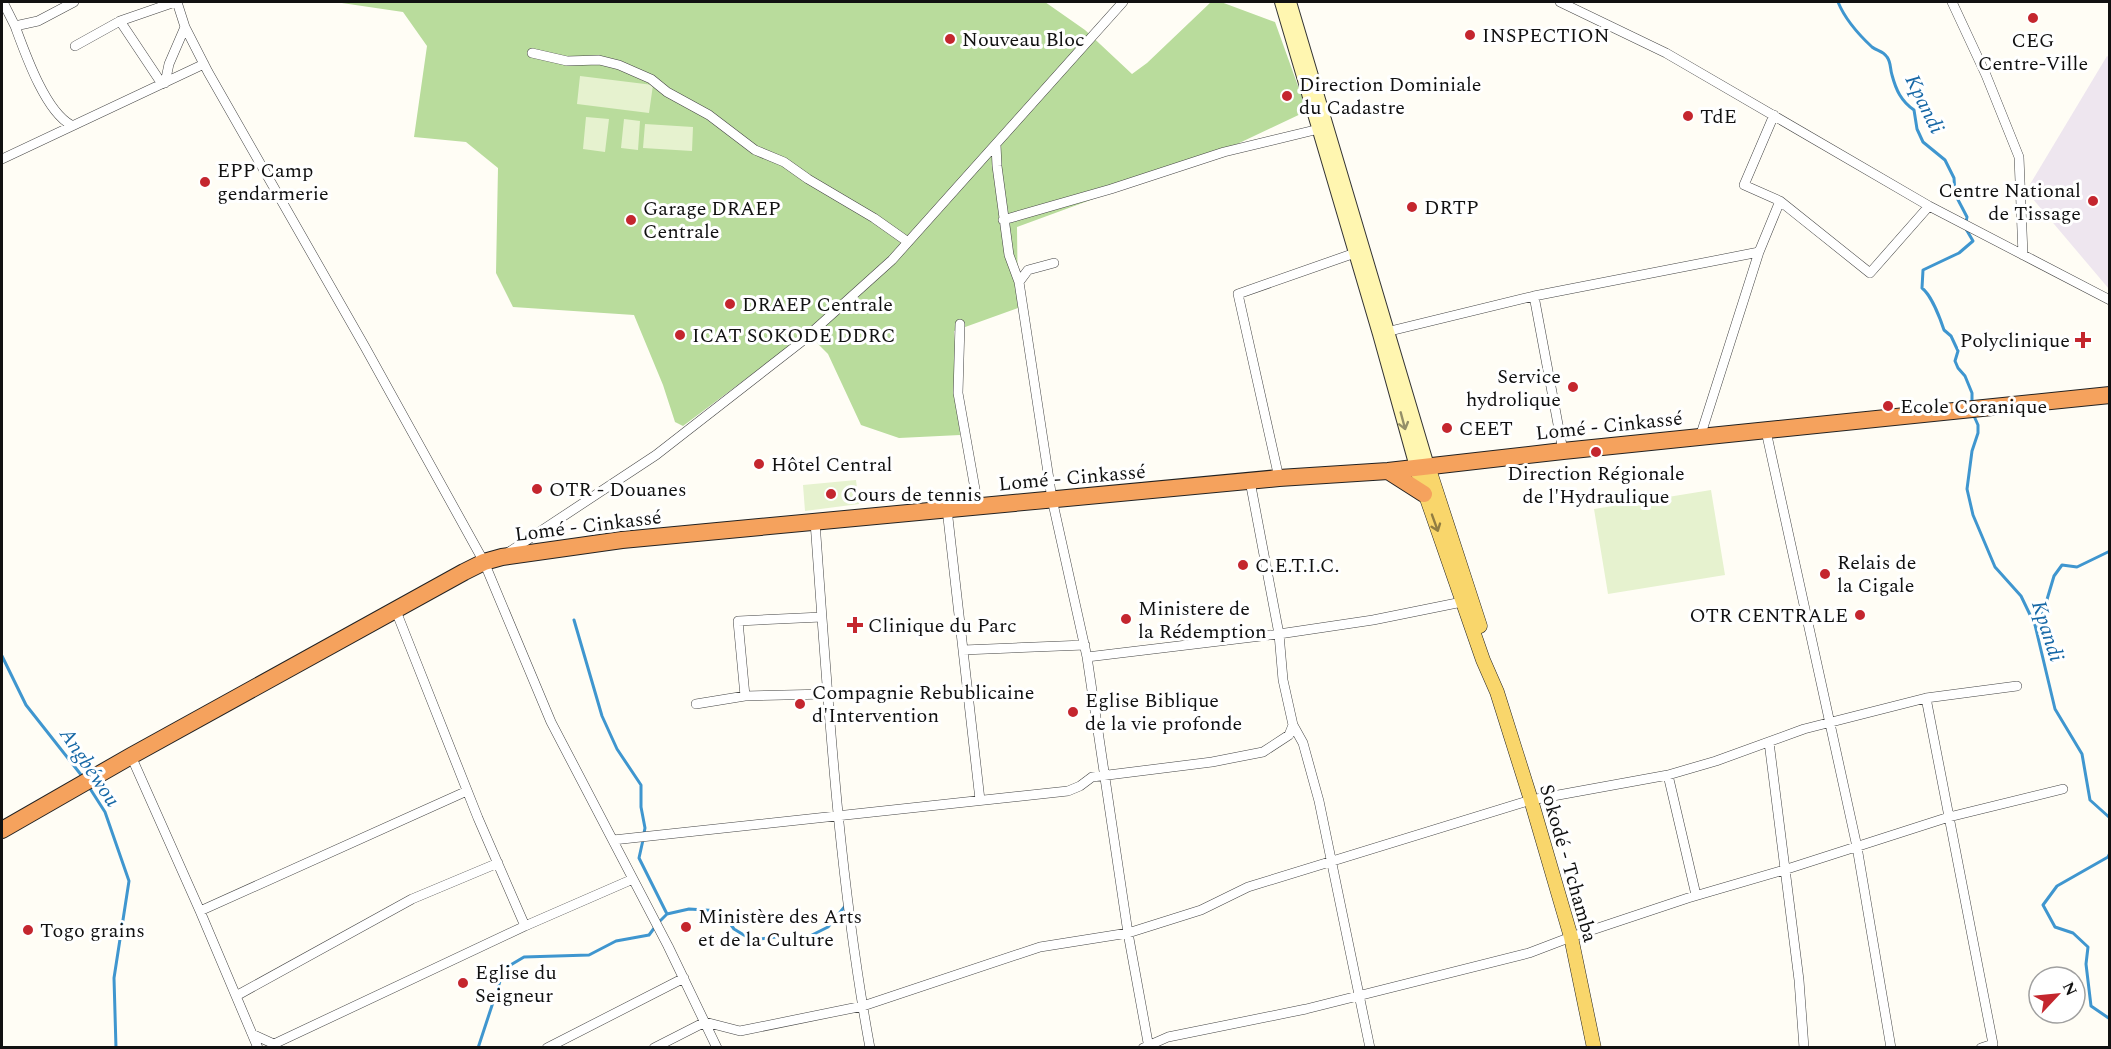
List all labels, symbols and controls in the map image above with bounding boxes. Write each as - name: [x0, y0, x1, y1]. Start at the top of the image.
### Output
- marker: CEG Centre-Ville: [2026, 11, 2040, 25]
- place label: INSPECTION: [1482, 21, 1610, 51]
- place label: Nouveau Bloc: [962, 25, 1085, 55]
- place label: CEG Centre-Ville: [1978, 26, 2088, 79]
- marker: INSPECTION: [1463, 28, 1477, 42]
- marker: Nouveau Bloc: [943, 32, 957, 46]
- water label: Kpandi: [1896, 69, 1952, 140]
- place label: Direction Dominiale du Cadastre: [1299, 70, 1481, 123]
- marker: Direction Dominiale du Cadastre: [1280, 89, 1294, 103]
- place label: TdE: [1700, 102, 1737, 132]
- marker: TdE: [1681, 109, 1695, 123]
- place label: EPP Camp gendarmerie: [217, 156, 329, 209]
- marker: EPP Camp gendarmerie: [198, 175, 212, 189]
- place label: Centre National de Tissage: [1938, 176, 2081, 229]
- place label: DRTP: [1424, 193, 1479, 223]
- place label: Garage DRAEP Centrale: [643, 194, 781, 247]
- marker: Centre National de Tissage: [2086, 194, 2100, 208]
- marker: DRTP: [1405, 200, 1419, 214]
- marker: Garage DRAEP Centrale: [624, 213, 638, 227]
- place label: DRAEP Centrale: [742, 290, 893, 320]
- marker: DRAEP Centrale: [723, 297, 737, 311]
- place label: ICAT SOKODE DDRC: [692, 321, 896, 351]
- place label: Polyclinique: [1960, 326, 2070, 356]
- marker: ICAT SOKODE DDRC: [673, 328, 687, 342]
- marker: Polyclinique: [2074, 331, 2092, 349]
- place label: Service hydrolique: [1466, 362, 1561, 415]
- marker: Service hydrolique: [1566, 380, 1580, 394]
- place label: Ecole Coranique: [1900, 392, 2047, 422]
- marker: Ecole Coranique: [1881, 399, 1895, 413]
- street label: Lomé - Cinkassé: [1534, 403, 1684, 449]
- one-way arrow: [1398, 411, 1409, 430]
- place label: CEET: [1459, 414, 1513, 444]
- marker: CEET: [1440, 421, 1454, 435]
- marker: Direction Régionale de l'Hydraulique: [1589, 445, 1603, 459]
- place label: Hôtel Central: [771, 450, 892, 480]
- marker: Hôtel Central: [752, 457, 766, 471]
- street label: Lomé - Cinkassé: [997, 457, 1147, 499]
- place label: Direction Régionale de l'Hydraulique: [1507, 459, 1685, 512]
- place label: OTR - Douanes: [549, 475, 687, 505]
- place label: Cours de tennis: [843, 480, 982, 510]
- marker: OTR - Douanes: [530, 482, 544, 496]
- marker: Cours de tennis: [824, 487, 838, 501]
- street label: Lomé - Cinkassé: [513, 502, 664, 550]
- one-way arrow: [1430, 513, 1441, 532]
- place label: Relais de la Cigale: [1837, 548, 1916, 601]
- place label: C.E.T.I.C.: [1255, 551, 1340, 581]
- marker: C.E.T.I.C.: [1236, 558, 1250, 572]
- marker: Relais de la Cigale: [1818, 567, 1832, 581]
- place label: Ministere de la Rédemption: [1138, 594, 1267, 647]
- water label: Kpandi: [2022, 597, 2072, 666]
- place label: OTR CENTRALE: [1689, 601, 1848, 631]
- marker: OTR CENTRALE: [1853, 608, 1867, 622]
- place label: Clinique du Parc: [868, 611, 1017, 641]
- marker: Ministere de la Rédemption: [1119, 612, 1133, 626]
- marker: Clinique du Parc: [846, 616, 864, 634]
- place label: Compagnie Rebublicaine d'Intervention: [812, 678, 1034, 731]
- place label: Eglise Biblique de la vie profonde: [1085, 686, 1242, 739]
- marker: Compagnie Rebublicaine d'Intervention: [793, 697, 807, 711]
- marker: Eglise Biblique de la vie profonde: [1066, 705, 1080, 719]
- water label: Angbéwou: [50, 721, 128, 814]
- street label: Sokodé - Tchamba: [1531, 781, 1605, 946]
- place label: Ministère des Arts et de la Culture: [698, 902, 862, 955]
- place label: Togo grains: [40, 916, 145, 946]
- marker: Ministère des Arts et de la Culture: [679, 920, 693, 934]
- marker: Togo grains: [21, 923, 35, 937]
- place label: Eglise du Seigneur: [475, 958, 557, 1011]
- north arrow: [2027, 965, 2087, 1025]
- marker: Eglise du Seigneur: [456, 976, 470, 990]
- text: N: [2056, 978, 2083, 1000]

